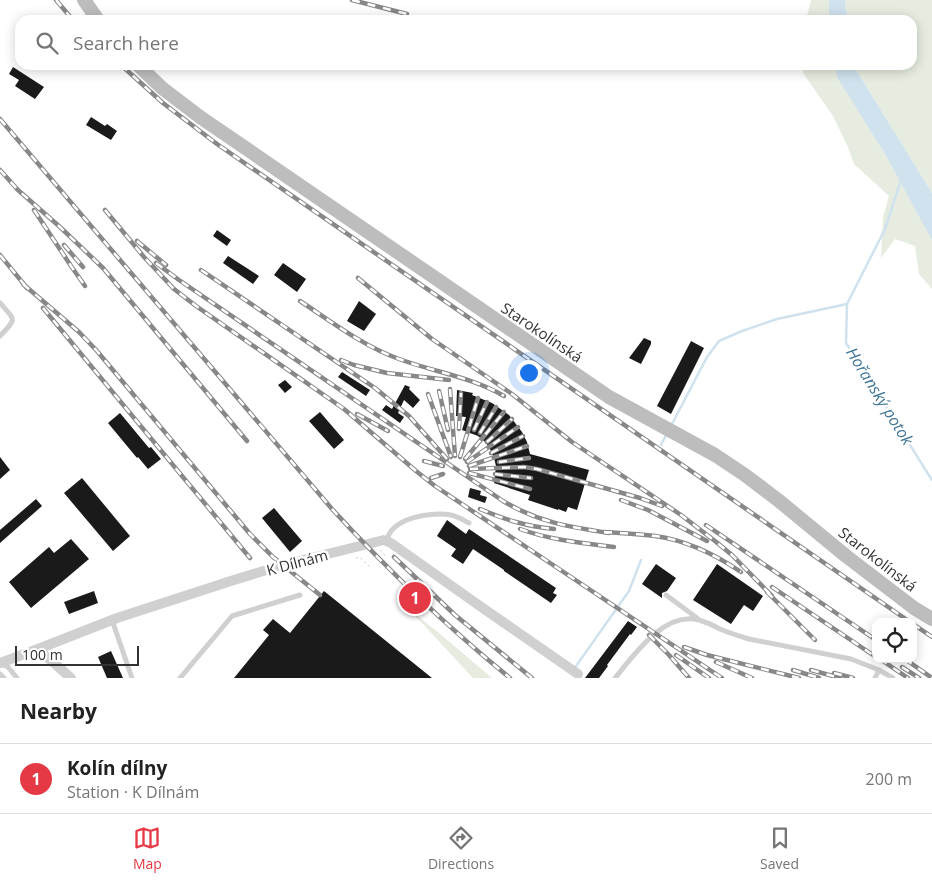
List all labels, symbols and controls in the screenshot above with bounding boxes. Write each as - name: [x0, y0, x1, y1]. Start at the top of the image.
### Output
- search box: [15, 15, 917, 70]
- icon: search: [33, 29, 61, 57]
- text: Search here: [73, 30, 179, 56]
- street label: Starokolínská: [497, 297, 587, 367]
- water label: Hořanský potok: [841, 343, 919, 450]
- your location: [516, 360, 542, 386]
- street label: Starokolínská: [835, 522, 921, 596]
- street label: K Dílnám: [264, 544, 330, 580]
- pin: 1: [399, 579, 431, 617]
- map controls: [872, 618, 917, 663]
- button: locate: [872, 618, 917, 663]
- scale bar: [15, 643, 139, 666]
- text: 100 m: [22, 645, 63, 664]
- text: Nearby: [20, 697, 97, 725]
- text: Kolín dílny: [67, 755, 167, 781]
- text: 1: [31, 768, 41, 790]
- text: 200 m: [866, 768, 912, 790]
- text: Station · K Dílnám: [67, 781, 199, 803]
- tab: Map: [133, 824, 162, 873]
- tab: Directions: [428, 824, 494, 873]
- tab: Saved: [760, 824, 799, 873]

